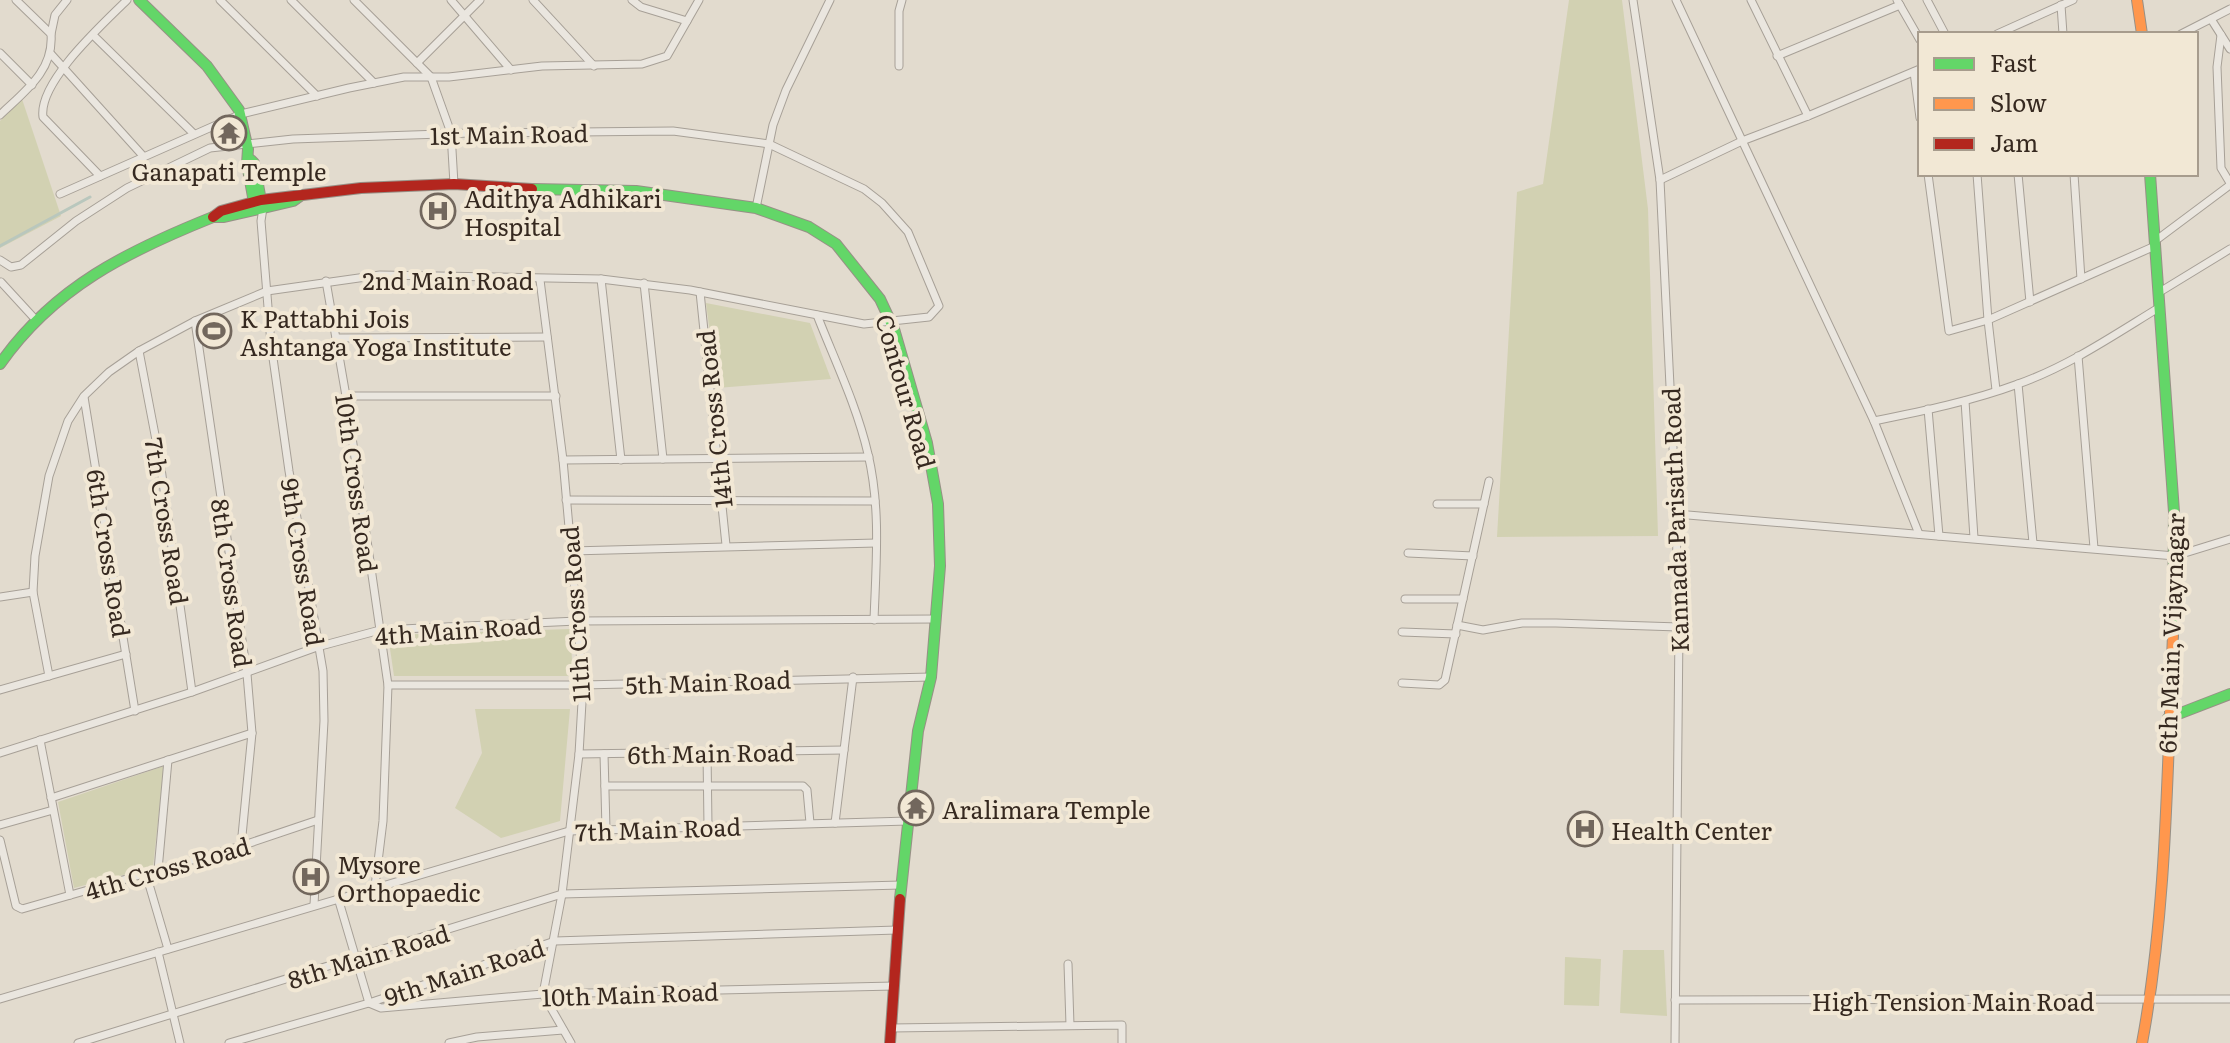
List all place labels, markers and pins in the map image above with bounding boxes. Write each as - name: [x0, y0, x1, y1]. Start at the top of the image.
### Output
- temple icon: Ganapati Temple: [210, 114, 248, 152]
- place label: Ganapati Temple: [132, 153, 326, 188]
- place label: Adithya Adhikari Hospital: [464, 180, 662, 243]
- hospital icon: Adithya Adhikari Hospital: [419, 192, 457, 230]
- place label: K Pattabhi Jois Ashtanga Yoga Institute: [240, 300, 512, 363]
- sports icon: K Pattabhi Jois Ashtanga Yoga Institute: [195, 312, 233, 350]
- temple icon: Aralimara Temple: [897, 789, 935, 827]
- place label: Aralimara Temple: [942, 791, 1151, 826]
- hospital icon: Health Center: [1566, 810, 1604, 848]
- place label: Health Center: [1611, 812, 1772, 847]
- place label: Mysore Orthopaedic: [337, 846, 481, 909]
- hospital icon: Mysore Orthopaedic: [292, 858, 330, 896]

